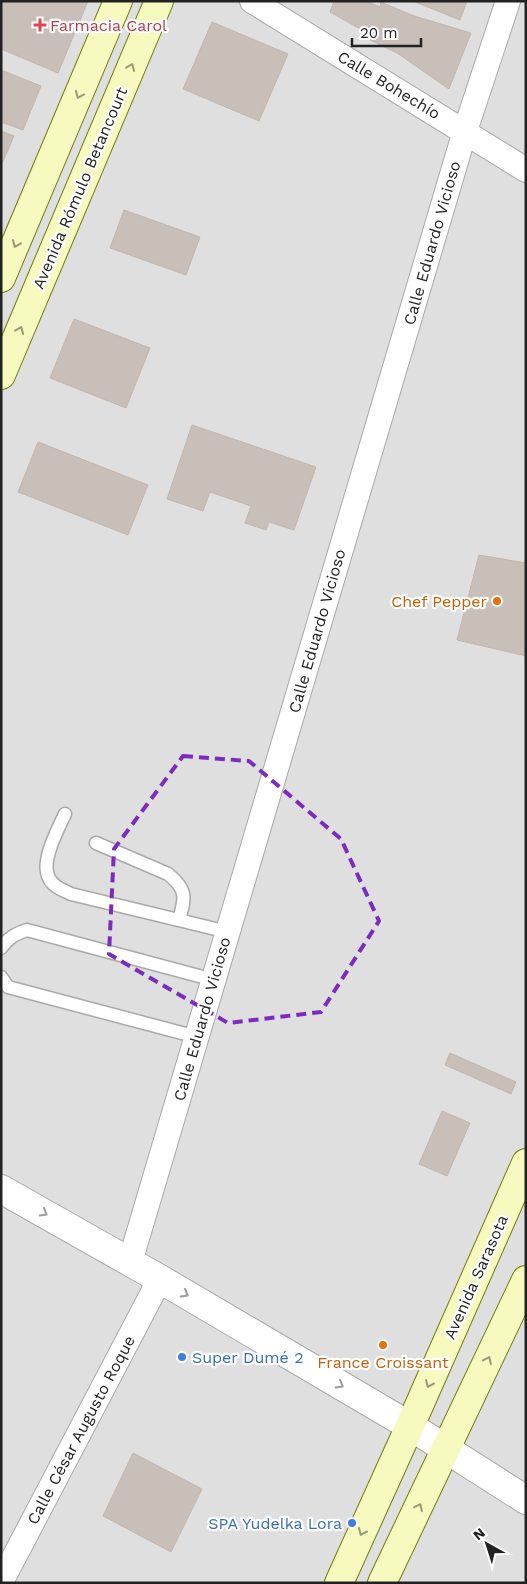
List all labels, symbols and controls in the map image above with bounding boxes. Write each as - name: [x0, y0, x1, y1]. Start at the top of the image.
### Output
- scale bar: [352, 15, 421, 47]
- place label: Farmacia Carol: [50, 16, 167, 35]
- marker: Farmacia Carol: [34, 19, 46, 31]
- text: 20 m: [360, 24, 398, 42]
- street label: Calle Bohechío: [334, 47, 444, 123]
- one-way arrow: [126, 64, 136, 72]
- street label: Avenida Rómulo Betancourt: [29, 84, 131, 292]
- one-way arrow: [74, 90, 85, 99]
- street label: Calle Eduardo Vicioso: [399, 159, 465, 327]
- one-way arrow: [11, 239, 22, 248]
- one-way arrow: [14, 326, 25, 335]
- street label: Calle Eduardo Vicioso: [284, 547, 350, 715]
- place label: Chef Pepper: [391, 592, 487, 611]
- marker: Chef Pepper: [491, 595, 503, 607]
- street label: Calle Eduardo Vicioso: [169, 935, 235, 1103]
- one-way arrow: [38, 1207, 47, 1217]
- street label: Avenida Sarasota: [440, 1212, 512, 1342]
- one-way arrow: [179, 1287, 188, 1297]
- street label: Calle César Augusto Roque: [23, 1332, 139, 1528]
- marker: France Croissant: [377, 1339, 389, 1351]
- place label: Super Dumé 2: [192, 1348, 304, 1367]
- marker: Super Dumé 2: [176, 1351, 188, 1363]
- place label: France Croissant: [317, 1353, 449, 1372]
- one-way arrow: [482, 1356, 493, 1365]
- one-way arrow: [335, 1378, 344, 1388]
- one-way arrow: [424, 1379, 435, 1388]
- one-way arrow: [413, 1503, 423, 1512]
- place label: SPA Yudelka Lora: [208, 1514, 342, 1533]
- marker: SPA Yudelka Lora: [346, 1517, 358, 1529]
- north arrow: [462, 1519, 512, 1569]
- text: N: [470, 1524, 488, 1543]
- one-way arrow: [357, 1527, 368, 1536]

